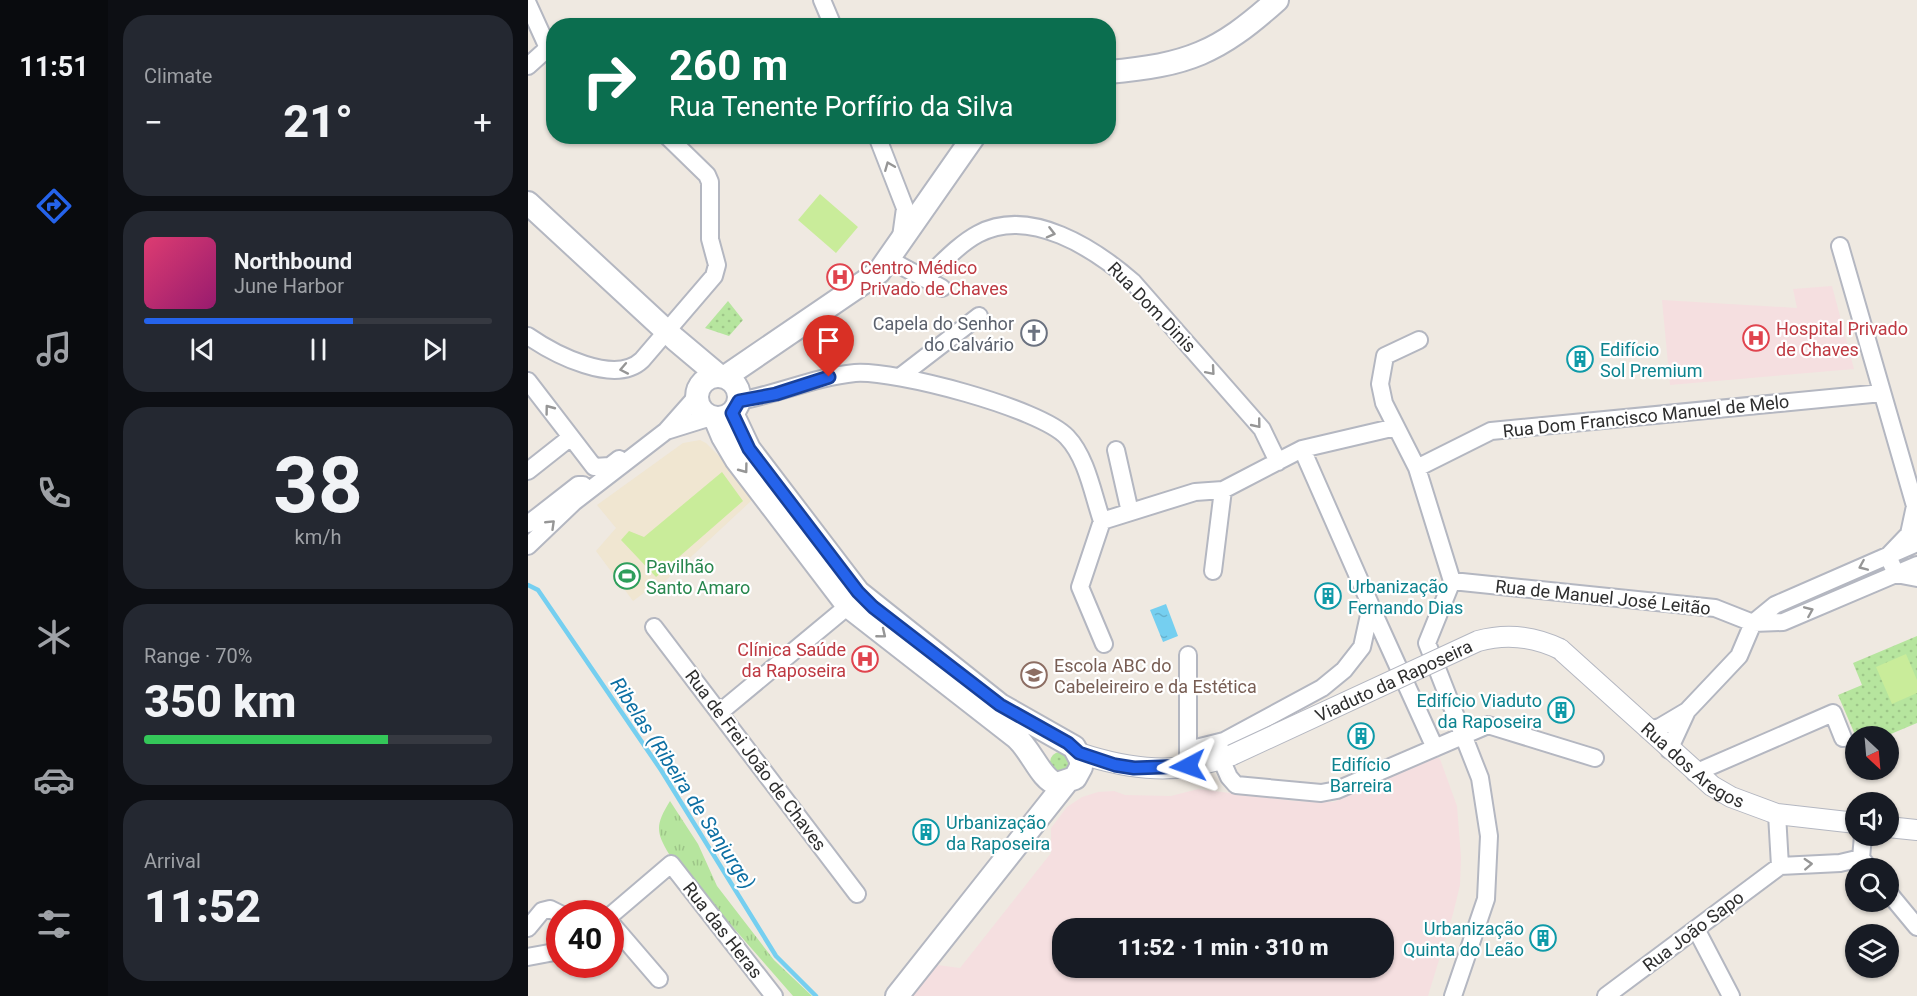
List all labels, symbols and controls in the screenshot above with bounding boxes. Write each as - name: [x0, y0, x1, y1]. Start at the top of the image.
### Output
- text: 260 m: [669, 41, 788, 90]
- icon: right: [570, 42, 648, 120]
- text: 11:51: [19, 51, 89, 83]
- text: Climate: [144, 64, 212, 88]
- text: Rua Tenente Porfírio da Silva: [669, 91, 1013, 123]
- text: 21°: [283, 95, 353, 148]
- text: −: [144, 103, 163, 142]
- text: +: [473, 103, 492, 142]
- one-way arrow: [884, 161, 896, 172]
- icon: directions: [33, 185, 75, 227]
- one-way arrow: [1045, 225, 1055, 238]
- text: Northbound: [234, 249, 352, 274]
- place label: Centro Médico Privado de Chaves: [860, 257, 1008, 299]
- street label: Rua Dom Dinis: [1104, 257, 1200, 357]
- hospital icon: Centro Médico Privado de Chaves: [825, 262, 855, 292]
- text: June Harbor: [234, 274, 344, 298]
- place label: Capela do Senhor do Calvário: [873, 313, 1014, 355]
- pin: [803, 315, 854, 377]
- church icon: Capela do Senhor do Calvário: [1019, 318, 1049, 348]
- place label: Hospital Privado de Chaves: [1776, 318, 1908, 360]
- hospital icon: Hospital Privado de Chaves: [1741, 323, 1771, 353]
- icon: arrive: [812, 324, 845, 357]
- icon: music: [33, 328, 75, 370]
- icon: previous: [186, 333, 219, 366]
- icon: pause: [302, 333, 335, 366]
- icon: next: [418, 333, 451, 366]
- place label: Edifício Sol Premium: [1600, 339, 1703, 381]
- building icon: Edifício Sol Premium: [1565, 344, 1595, 374]
- one-way arrow: [619, 362, 629, 375]
- one-way arrow: [1204, 364, 1215, 375]
- street label: Rua Dom Francisco Manuel de Melo: [1502, 391, 1790, 441]
- one-way arrow: [546, 405, 557, 416]
- one-way arrow: [1250, 417, 1261, 428]
- text: 38: [273, 440, 363, 531]
- one-way arrow: [736, 462, 747, 473]
- icon: phone: [33, 472, 75, 514]
- one-way arrow: [544, 521, 555, 532]
- text: km/h: [295, 525, 341, 549]
- place label: Pavilhão Santo Amaro: [646, 556, 750, 598]
- one-way arrow: [1859, 559, 1870, 571]
- sports icon: Pavilhão Santo Amaro: [612, 561, 642, 591]
- street label: Rua de Manuel José Leitão: [1494, 575, 1712, 619]
- place label: Urbanização Fernando Dias: [1348, 576, 1463, 618]
- building icon: Urbanização Fernando Dias: [1313, 581, 1343, 611]
- one-way arrow: [1803, 606, 1814, 618]
- icon: climate: [33, 616, 75, 658]
- one-way arrow: [875, 626, 886, 637]
- street label: Viaduto da Raposeira: [1312, 635, 1475, 726]
- place label: Clínica Saúde da Raposeira: [737, 639, 846, 681]
- text: Range · 70%: [144, 644, 252, 668]
- hospital icon: Clínica Saúde da Raposeira: [850, 644, 880, 674]
- place label: Escola ABC do Cabeleireiro e da Estética: [1054, 655, 1257, 697]
- school or university icon: Escola ABC do Cabeleireiro e da Estética: [1019, 660, 1049, 690]
- street label: Rua de Frei João de Chaves: [681, 665, 831, 855]
- water label: Ribelas (Ribeira de Sanjurge): [606, 673, 760, 893]
- text: 350 km: [144, 675, 296, 728]
- place label: Edifício Viaduto da Raposeira: [1416, 690, 1542, 732]
- building icon: Edifício Viaduto da Raposeira: [1546, 695, 1576, 725]
- street label: Rua dos Aregos: [1638, 717, 1747, 812]
- building icon: Edifício Barreira: [1346, 721, 1376, 751]
- north arrow: [1845, 726, 1899, 780]
- map controls: [1845, 726, 1899, 978]
- position arrow: [1156, 734, 1220, 798]
- place label: Edifício Barreira: [1330, 754, 1392, 796]
- icon: car: [33, 759, 75, 801]
- button: sound: [1845, 792, 1899, 846]
- place label: Urbanização da Raposeira: [946, 812, 1050, 854]
- building icon: Urbanização da Raposeira: [911, 817, 941, 847]
- text: Arrival: [144, 849, 201, 873]
- one-way arrow: [1803, 858, 1812, 871]
- button: search: [1845, 858, 1899, 912]
- street label: Rua das Heras: [679, 878, 767, 982]
- text: 11:52: [144, 880, 261, 933]
- street label: Rua João Sapo: [1638, 886, 1748, 976]
- speed limit sign: 40: [546, 900, 624, 978]
- icon: filters: [33, 903, 75, 945]
- place label: Urbanização Quinta do Leão: [1403, 918, 1524, 960]
- building icon: Urbanização Quinta do Leão: [1528, 923, 1558, 953]
- button: layers: [1845, 924, 1899, 978]
- text: 11:52 · 1 min · 310 m: [1118, 935, 1328, 960]

